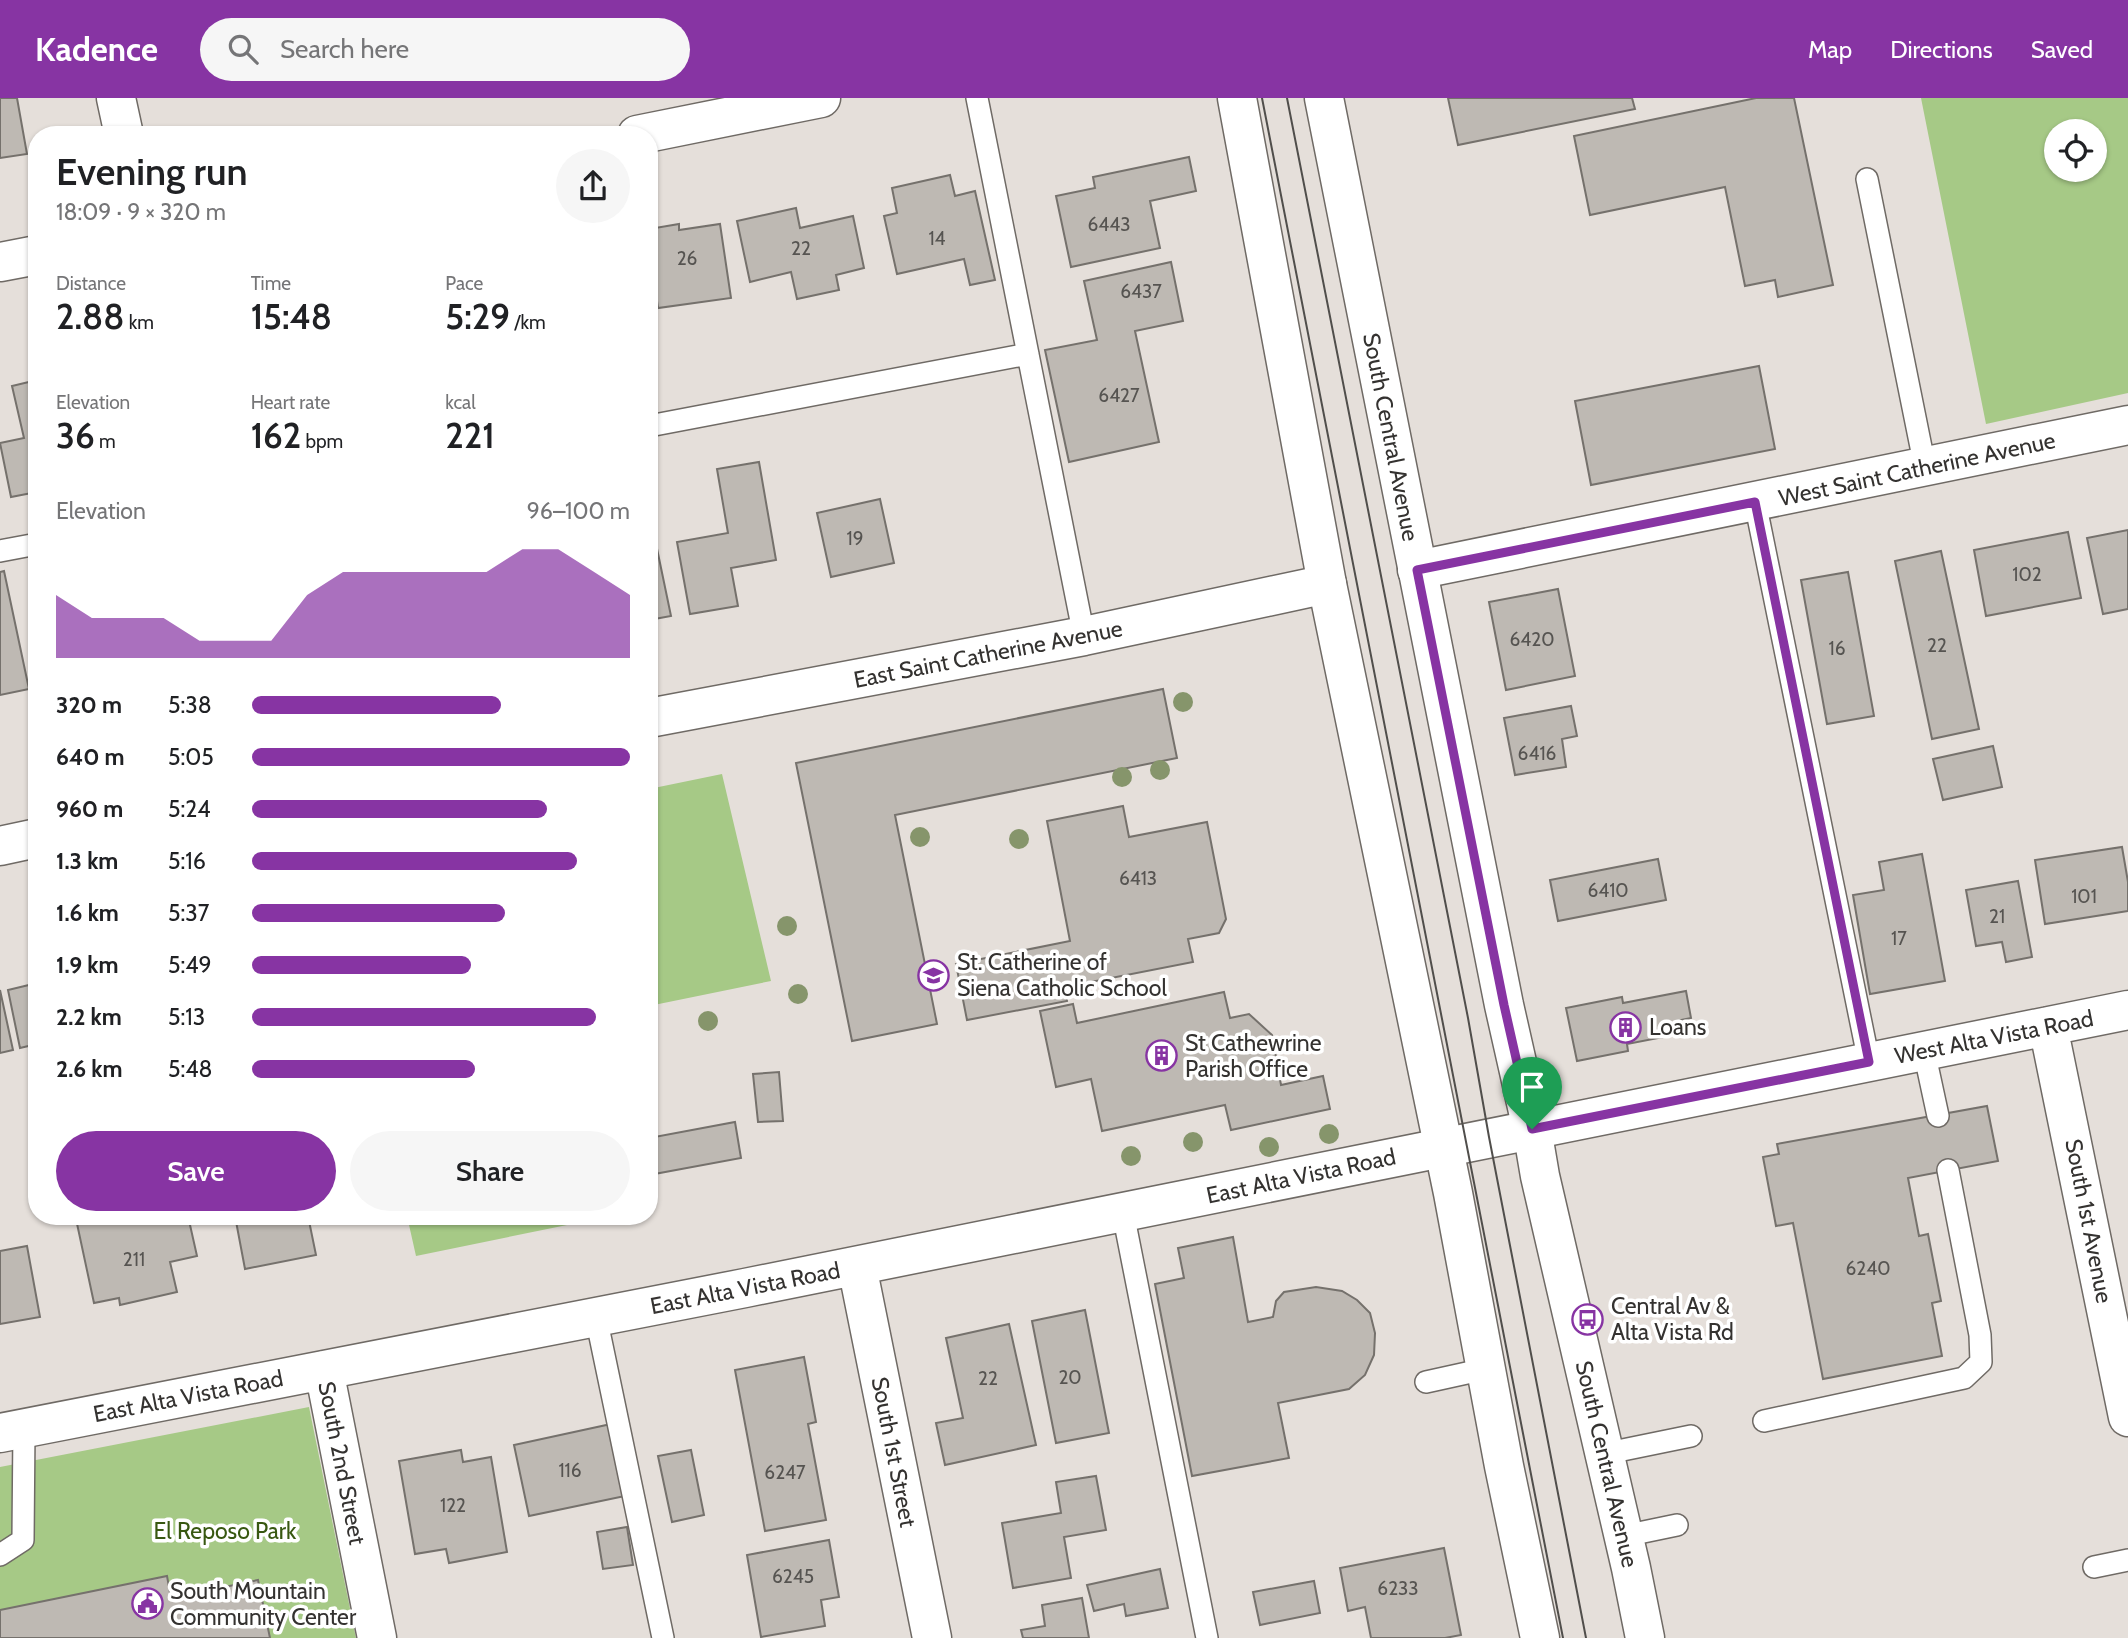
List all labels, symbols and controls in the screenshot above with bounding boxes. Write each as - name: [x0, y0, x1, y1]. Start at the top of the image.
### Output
- search box: [200, 18, 690, 81]
- text: Kadence: [35, 29, 158, 69]
- icon: search: [224, 30, 262, 68]
- text: Search here: [280, 33, 409, 65]
- text: Map: [1808, 35, 1852, 64]
- text: Directions: [1890, 35, 1993, 64]
- text: Saved: [2031, 35, 2093, 64]
- map controls: [2044, 119, 2107, 182]
- button: locate: [2044, 119, 2107, 182]
- text: Evening run: [56, 148, 248, 195]
- button: share: [556, 149, 630, 223]
- text: 18:09 · 9 × 320 m: [56, 198, 226, 226]
- house number: 6443: [1087, 213, 1131, 236]
- house number: 14: [928, 227, 946, 250]
- house number: 22: [791, 237, 811, 260]
- house number: 26: [677, 247, 697, 270]
- text: Distance: [56, 272, 126, 295]
- text: Time: [251, 272, 291, 295]
- text: Pace: [445, 272, 483, 295]
- house number: 6437: [1120, 280, 1162, 303]
- text: 2.88: [56, 295, 124, 338]
- text: 15:48: [251, 295, 332, 338]
- text: 5:29: [445, 295, 510, 338]
- text: km: [124, 311, 154, 334]
- text: /km: [510, 311, 546, 334]
- street label: South Central Avenue: [1357, 331, 1425, 544]
- house number: 6427: [1098, 384, 1140, 407]
- text: Elevation: [56, 391, 130, 414]
- text: Heart rate: [251, 391, 330, 414]
- text: kcal: [445, 391, 476, 414]
- text: 36: [56, 414, 95, 457]
- text: 162: [251, 414, 301, 457]
- text: 221: [445, 414, 495, 457]
- street label: West Saint Catherine Avenue: [1776, 426, 2058, 512]
- text: m: [95, 430, 116, 453]
- text: bpm: [301, 430, 343, 453]
- text: Elevation: [56, 497, 146, 525]
- text: 96–100 m: [527, 497, 630, 525]
- house number: 19: [847, 527, 864, 550]
- house number: 102: [2012, 563, 2042, 586]
- street label: East Saint Catherine Avenue: [851, 614, 1125, 694]
- house number: 6420: [1510, 628, 1555, 651]
- house number: 22: [1927, 634, 1947, 657]
- house number: 16: [1829, 637, 1846, 660]
- text: 320 m: [56, 691, 122, 719]
- text: 5:38: [168, 691, 212, 719]
- house number: 6416: [1518, 742, 1556, 765]
- text: 640 m: [56, 743, 125, 771]
- text: 5:05: [168, 743, 214, 771]
- text: 960 m: [56, 795, 123, 823]
- text: 5:24: [168, 795, 211, 823]
- text: 1.3 km: [56, 847, 118, 875]
- text: 5:16: [168, 847, 206, 875]
- house number: 6413: [1119, 867, 1157, 890]
- house number: 6410: [1587, 879, 1629, 902]
- house number: 101: [2071, 885, 2097, 908]
- text: 1.6 km: [56, 899, 119, 927]
- text: 5:37: [168, 899, 209, 927]
- house number: 21: [1989, 905, 2005, 928]
- house number: 17: [1891, 927, 1907, 950]
- place label: St. Catherine of Siena Catholic School: [957, 948, 1167, 1002]
- text: 1.9 km: [56, 951, 119, 979]
- text: 5:49: [168, 951, 212, 979]
- school or university icon: St. Catherine of Siena Catholic School: [917, 958, 951, 992]
- text: 2.2 km: [56, 1003, 122, 1031]
- text: 5:13: [168, 1003, 205, 1031]
- street label: West Alta Vista Road: [1892, 1004, 2096, 1070]
- building icon: Loans: [1609, 1010, 1643, 1044]
- place label: Loans: [1649, 1013, 1706, 1041]
- place label: St Cathewrine Parish Office: [1185, 1029, 1322, 1083]
- building icon: St Cathewrine Parish Office: [1145, 1039, 1179, 1073]
- text: 2.6 km: [56, 1055, 123, 1083]
- text: 5:48: [168, 1055, 212, 1083]
- pin: [1502, 1057, 1562, 1129]
- icon: arrive: [1513, 1068, 1551, 1106]
- button: Save: [56, 1131, 336, 1211]
- button: Share: [350, 1131, 630, 1211]
- street label: South 1st Avenue: [2059, 1137, 2119, 1306]
- street label: East Alta Vista Road: [1204, 1142, 1398, 1210]
- house number: 211: [123, 1248, 145, 1271]
- street label: East Alta Vista Road: [648, 1256, 842, 1320]
- house number: 6240: [1846, 1257, 1891, 1280]
- place label: Central Av & Alta Vista Rd: [1611, 1292, 1734, 1346]
- bus stop icon: Central Av & Alta Vista Rd: [1571, 1302, 1605, 1336]
- street label: South Central Avenue: [1570, 1358, 1644, 1570]
- street label: East Alta Vista Road: [91, 1364, 285, 1428]
- house number: 20: [1058, 1366, 1082, 1389]
- house number: 22: [978, 1367, 998, 1390]
- street label: South 1st Street: [866, 1374, 922, 1530]
- street label: South 2nd Street: [312, 1379, 372, 1547]
- house number: 116: [558, 1459, 582, 1482]
- house number: 6247: [764, 1461, 806, 1484]
- house number: 122: [440, 1494, 466, 1517]
- park label: El Reposo Park: [154, 1517, 297, 1545]
- house number: 6245: [772, 1565, 814, 1588]
- place label: South Mountain Community Center: [170, 1577, 357, 1631]
- house number: 6233: [1377, 1577, 1419, 1600]
- public building icon: South Mountain Community Center: [130, 1587, 164, 1621]

